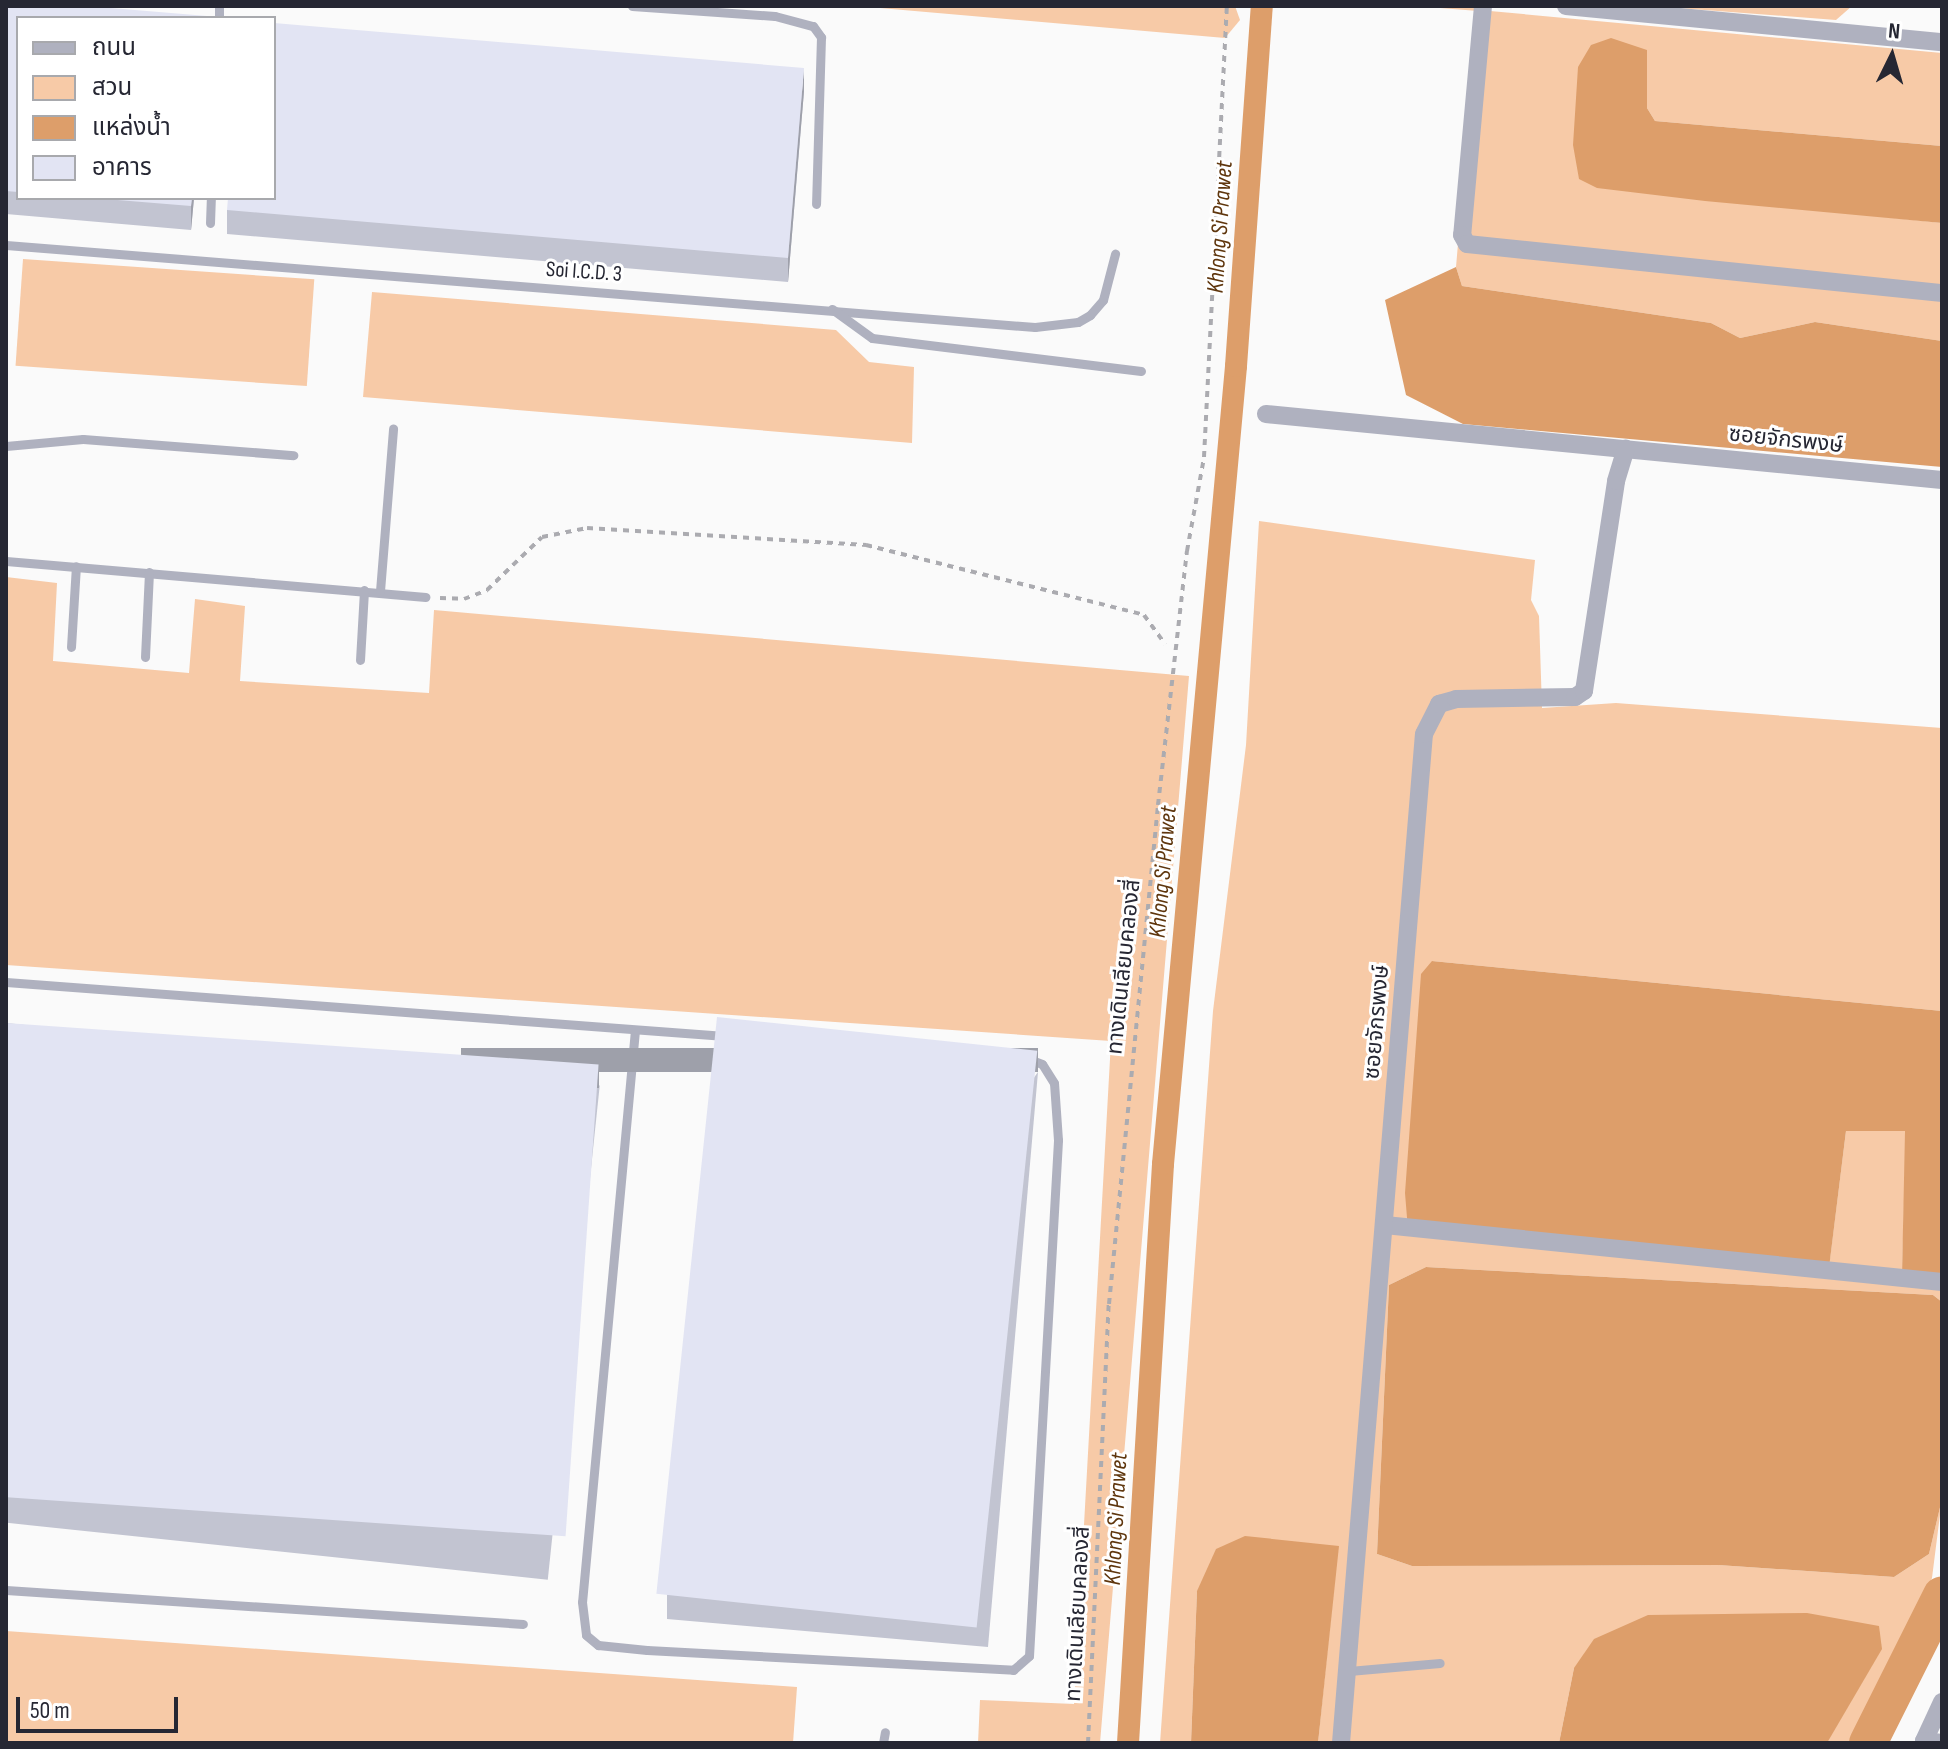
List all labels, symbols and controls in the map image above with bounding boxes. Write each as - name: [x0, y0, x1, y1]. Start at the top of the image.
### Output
- legend: [16, 16, 276, 200]
- north arrow: [1852, 16, 1932, 96]
- text: N: [1887, 18, 1901, 46]
- text: ถนน: [92, 33, 136, 62]
- text: สวน: [92, 73, 132, 102]
- text: แหล่งน้ำ: [92, 113, 171, 142]
- text: อาคาร: [92, 153, 152, 182]
- water label: Khlong Si Prawet: [1201, 160, 1239, 294]
- street label: Soi I.C.D. 3: [545, 256, 623, 288]
- street label: ซอยจักรพงษ์: [1728, 421, 1844, 459]
- water label: Khlong Si Prawet: [1143, 805, 1183, 939]
- street label: ทางเดินเลียบคลองสี่: [1102, 878, 1146, 1056]
- street label: ซอยจักรพงษ์: [1359, 964, 1395, 1080]
- water label: Khlong Si Prawet: [1098, 1452, 1134, 1586]
- street label: ทางเดินเลียบคลองสี่: [1060, 1526, 1096, 1702]
- scale bar: [20, 1681, 182, 1731]
- text: 50 m: [30, 1696, 70, 1725]

